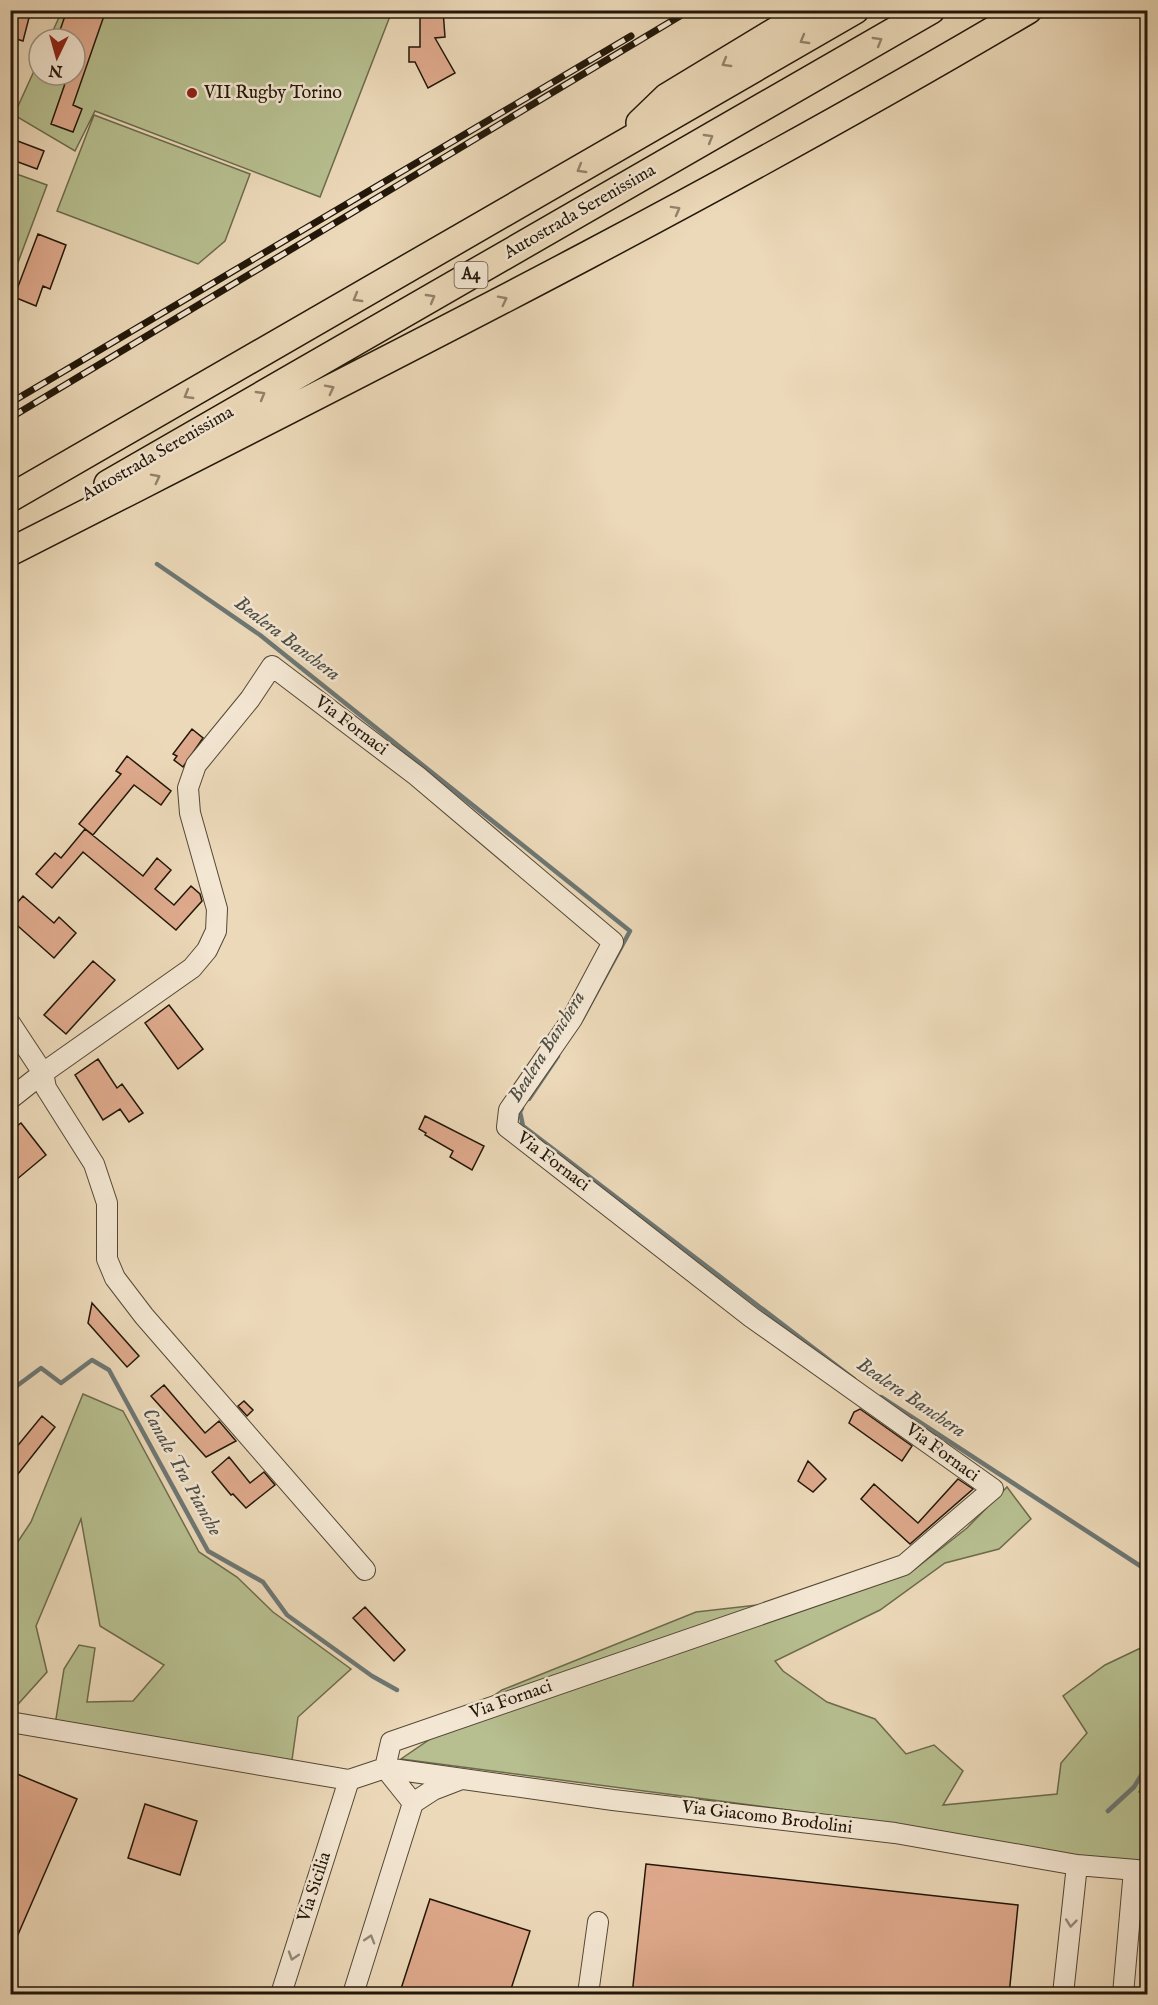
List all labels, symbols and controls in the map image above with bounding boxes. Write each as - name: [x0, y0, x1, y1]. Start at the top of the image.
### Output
- north arrow: [27, 27, 87, 87]
- one-way arrow: [800, 32, 810, 44]
- one-way arrow: [872, 37, 882, 48]
- one-way arrow: [721, 56, 732, 67]
- text: N: [48, 59, 65, 81]
- place label: VII Rugby Torino: [203, 82, 342, 105]
- marker: VII Rugby Torino: [185, 86, 199, 100]
- one-way arrow: [703, 134, 713, 145]
- street label: Autostrada Serenissima: [499, 159, 660, 265]
- one-way arrow: [577, 161, 587, 173]
- one-way arrow: [670, 206, 680, 217]
- road number: A4: [454, 262, 488, 288]
- one-way arrow: [353, 290, 363, 302]
- one-way arrow: [424, 294, 435, 305]
- one-way arrow: [497, 296, 508, 308]
- one-way arrow: [323, 385, 334, 396]
- one-way arrow: [184, 388, 195, 399]
- one-way arrow: [255, 391, 266, 402]
- street label: Autostrada Serenissima: [77, 401, 238, 507]
- one-way arrow: [150, 474, 160, 485]
- water label: Bealera Banchera: [229, 591, 345, 687]
- street label: Via Fornaci: [309, 690, 392, 761]
- water label: Bealera Banchera: [503, 987, 591, 1107]
- street label: Via Fornaci: [511, 1126, 594, 1197]
- water label: Bealera Banchera: [852, 1352, 970, 1444]
- water label: Canale Tra Pianche: [136, 1404, 228, 1541]
- street label: Via Fornaci: [900, 1418, 984, 1488]
- street label: Via Fornaci: [466, 1675, 555, 1725]
- street label: Via Giacomo Brodolini: [679, 1796, 854, 1840]
- street label: Via Sicilia: [293, 1849, 337, 1926]
- one-way arrow: [1065, 1919, 1077, 1928]
- one-way arrow: [363, 1934, 376, 1945]
- one-way arrow: [288, 1950, 300, 1961]

